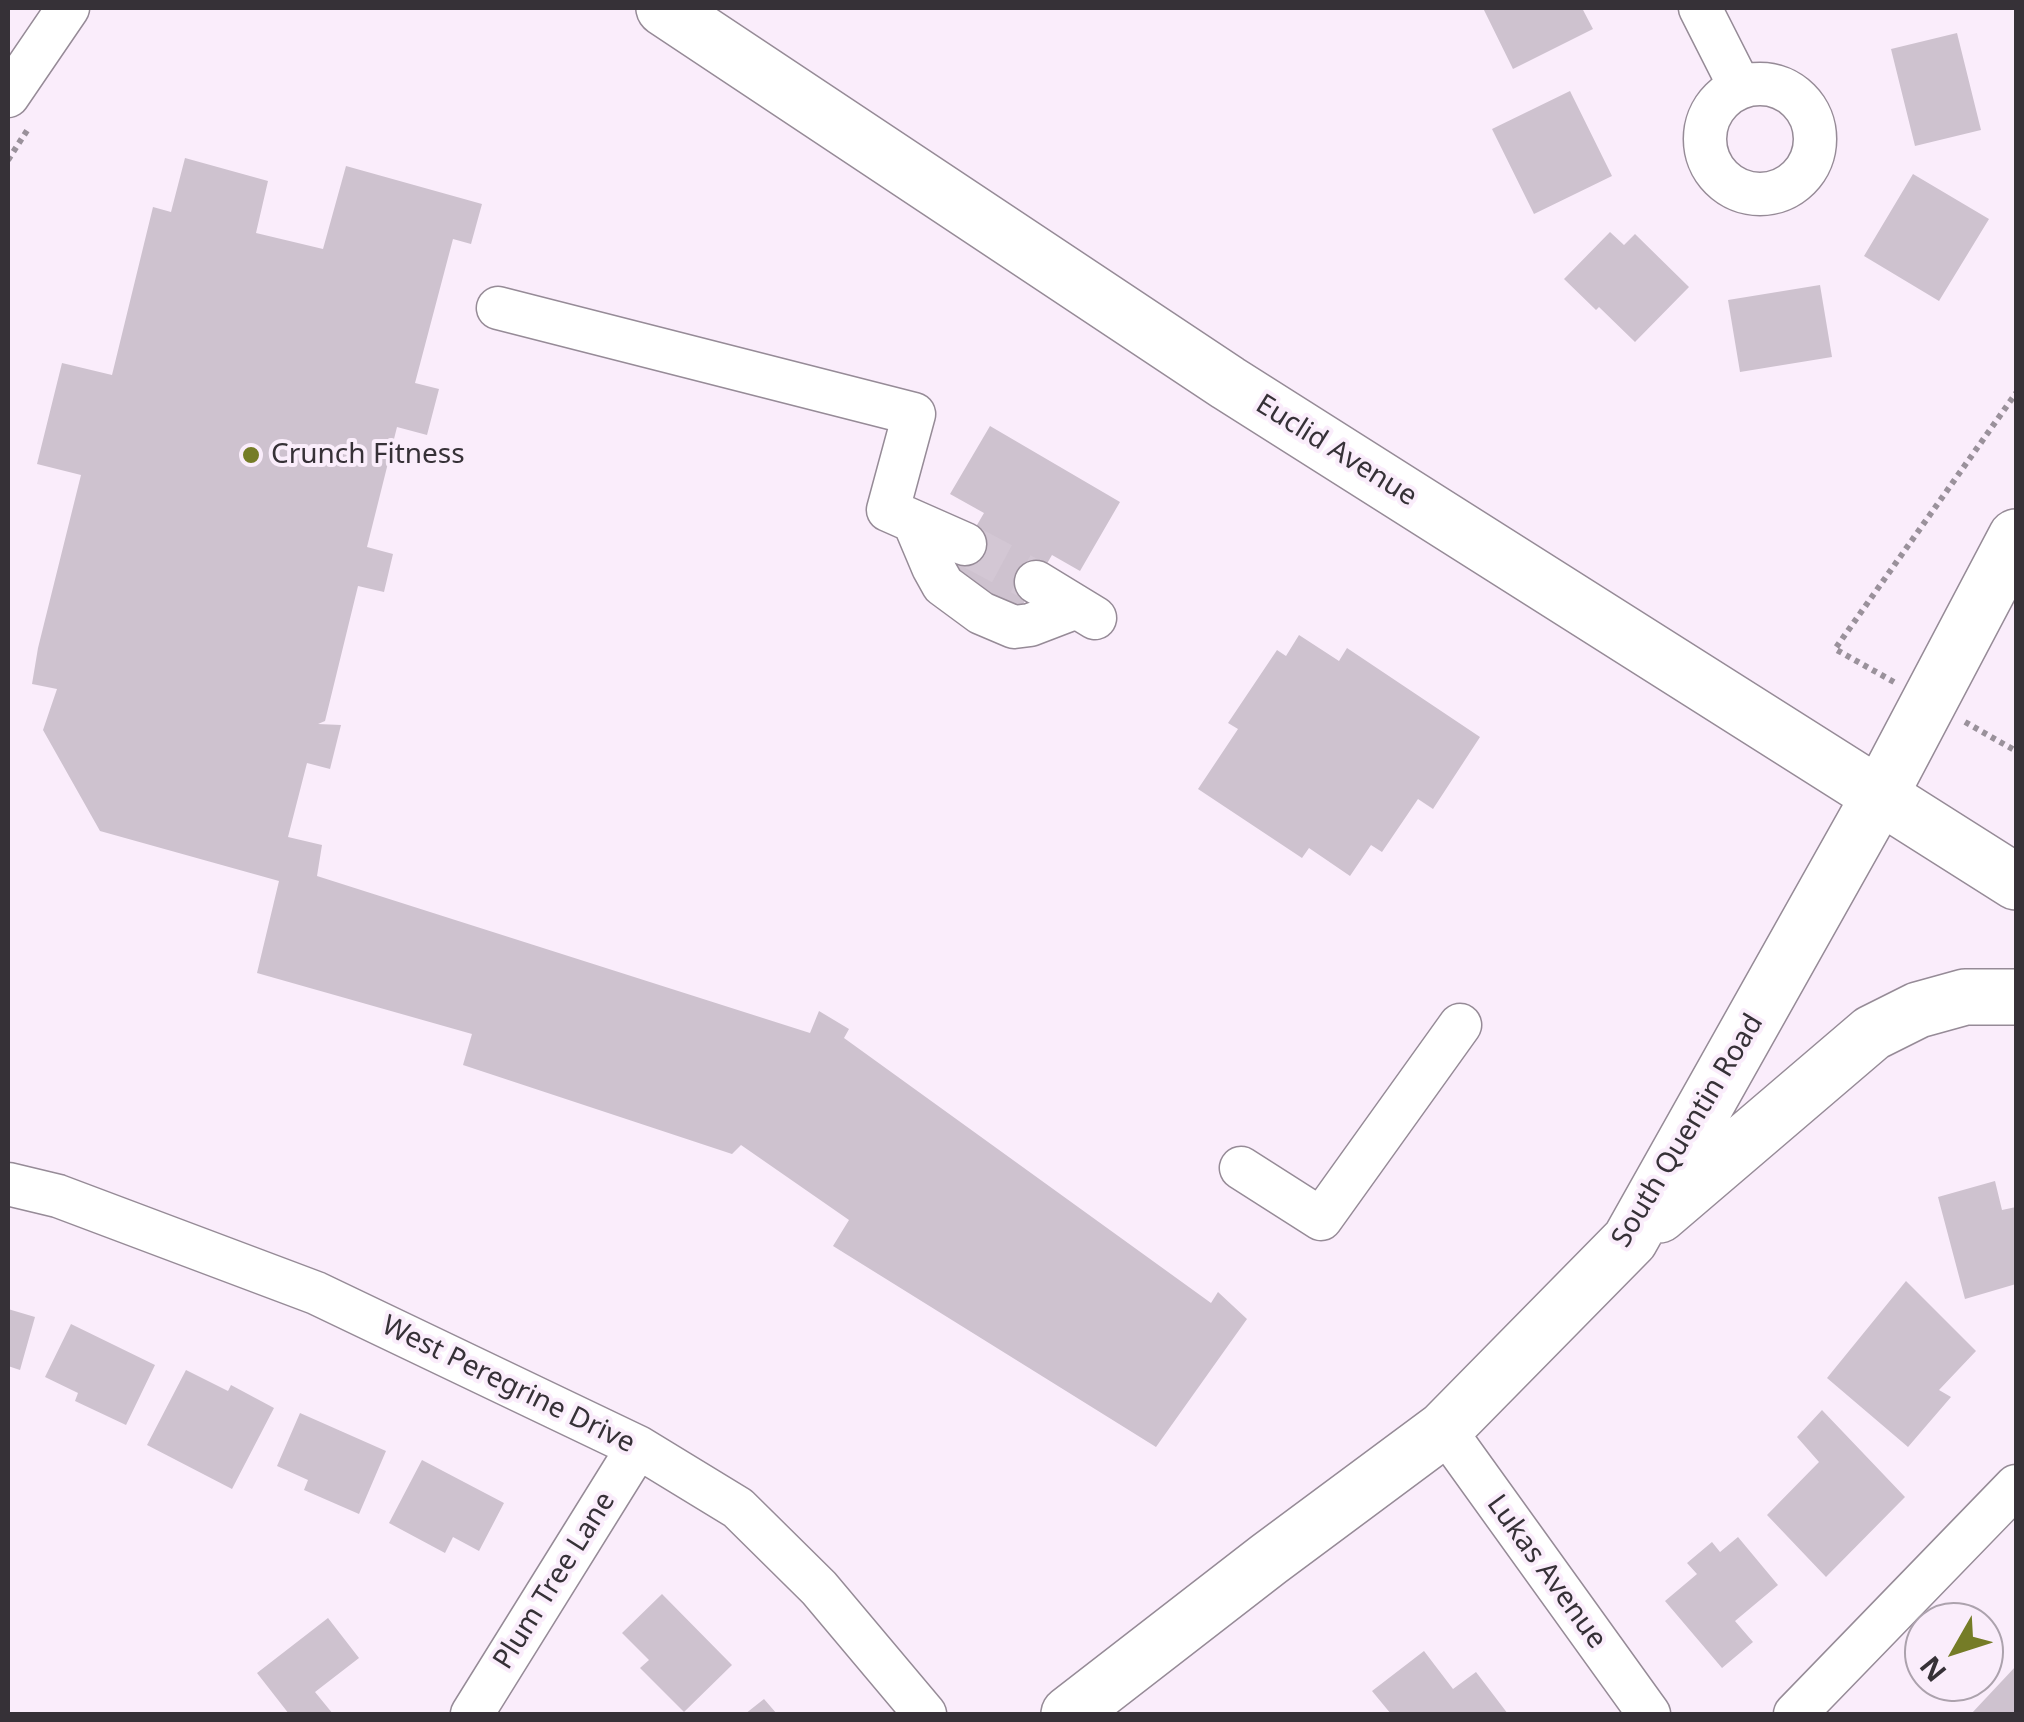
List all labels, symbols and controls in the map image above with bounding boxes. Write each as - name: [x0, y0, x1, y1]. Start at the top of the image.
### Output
- street label: Euclid Avenue: [1249, 388, 1423, 514]
- place label: Crunch Fitness: [271, 438, 465, 472]
- marker: Crunch Fitness: [240, 444, 262, 466]
- street label: South Quentin Road: [1605, 1008, 1771, 1254]
- street label: West Peregrine Drive: [376, 1309, 640, 1461]
- street label: Plum Tree Lane: [487, 1486, 623, 1676]
- street label: Lukas Avenue: [1479, 1489, 1613, 1655]
- north arrow: [1904, 1602, 2004, 1702]
- text: N: [1910, 1649, 1954, 1690]

